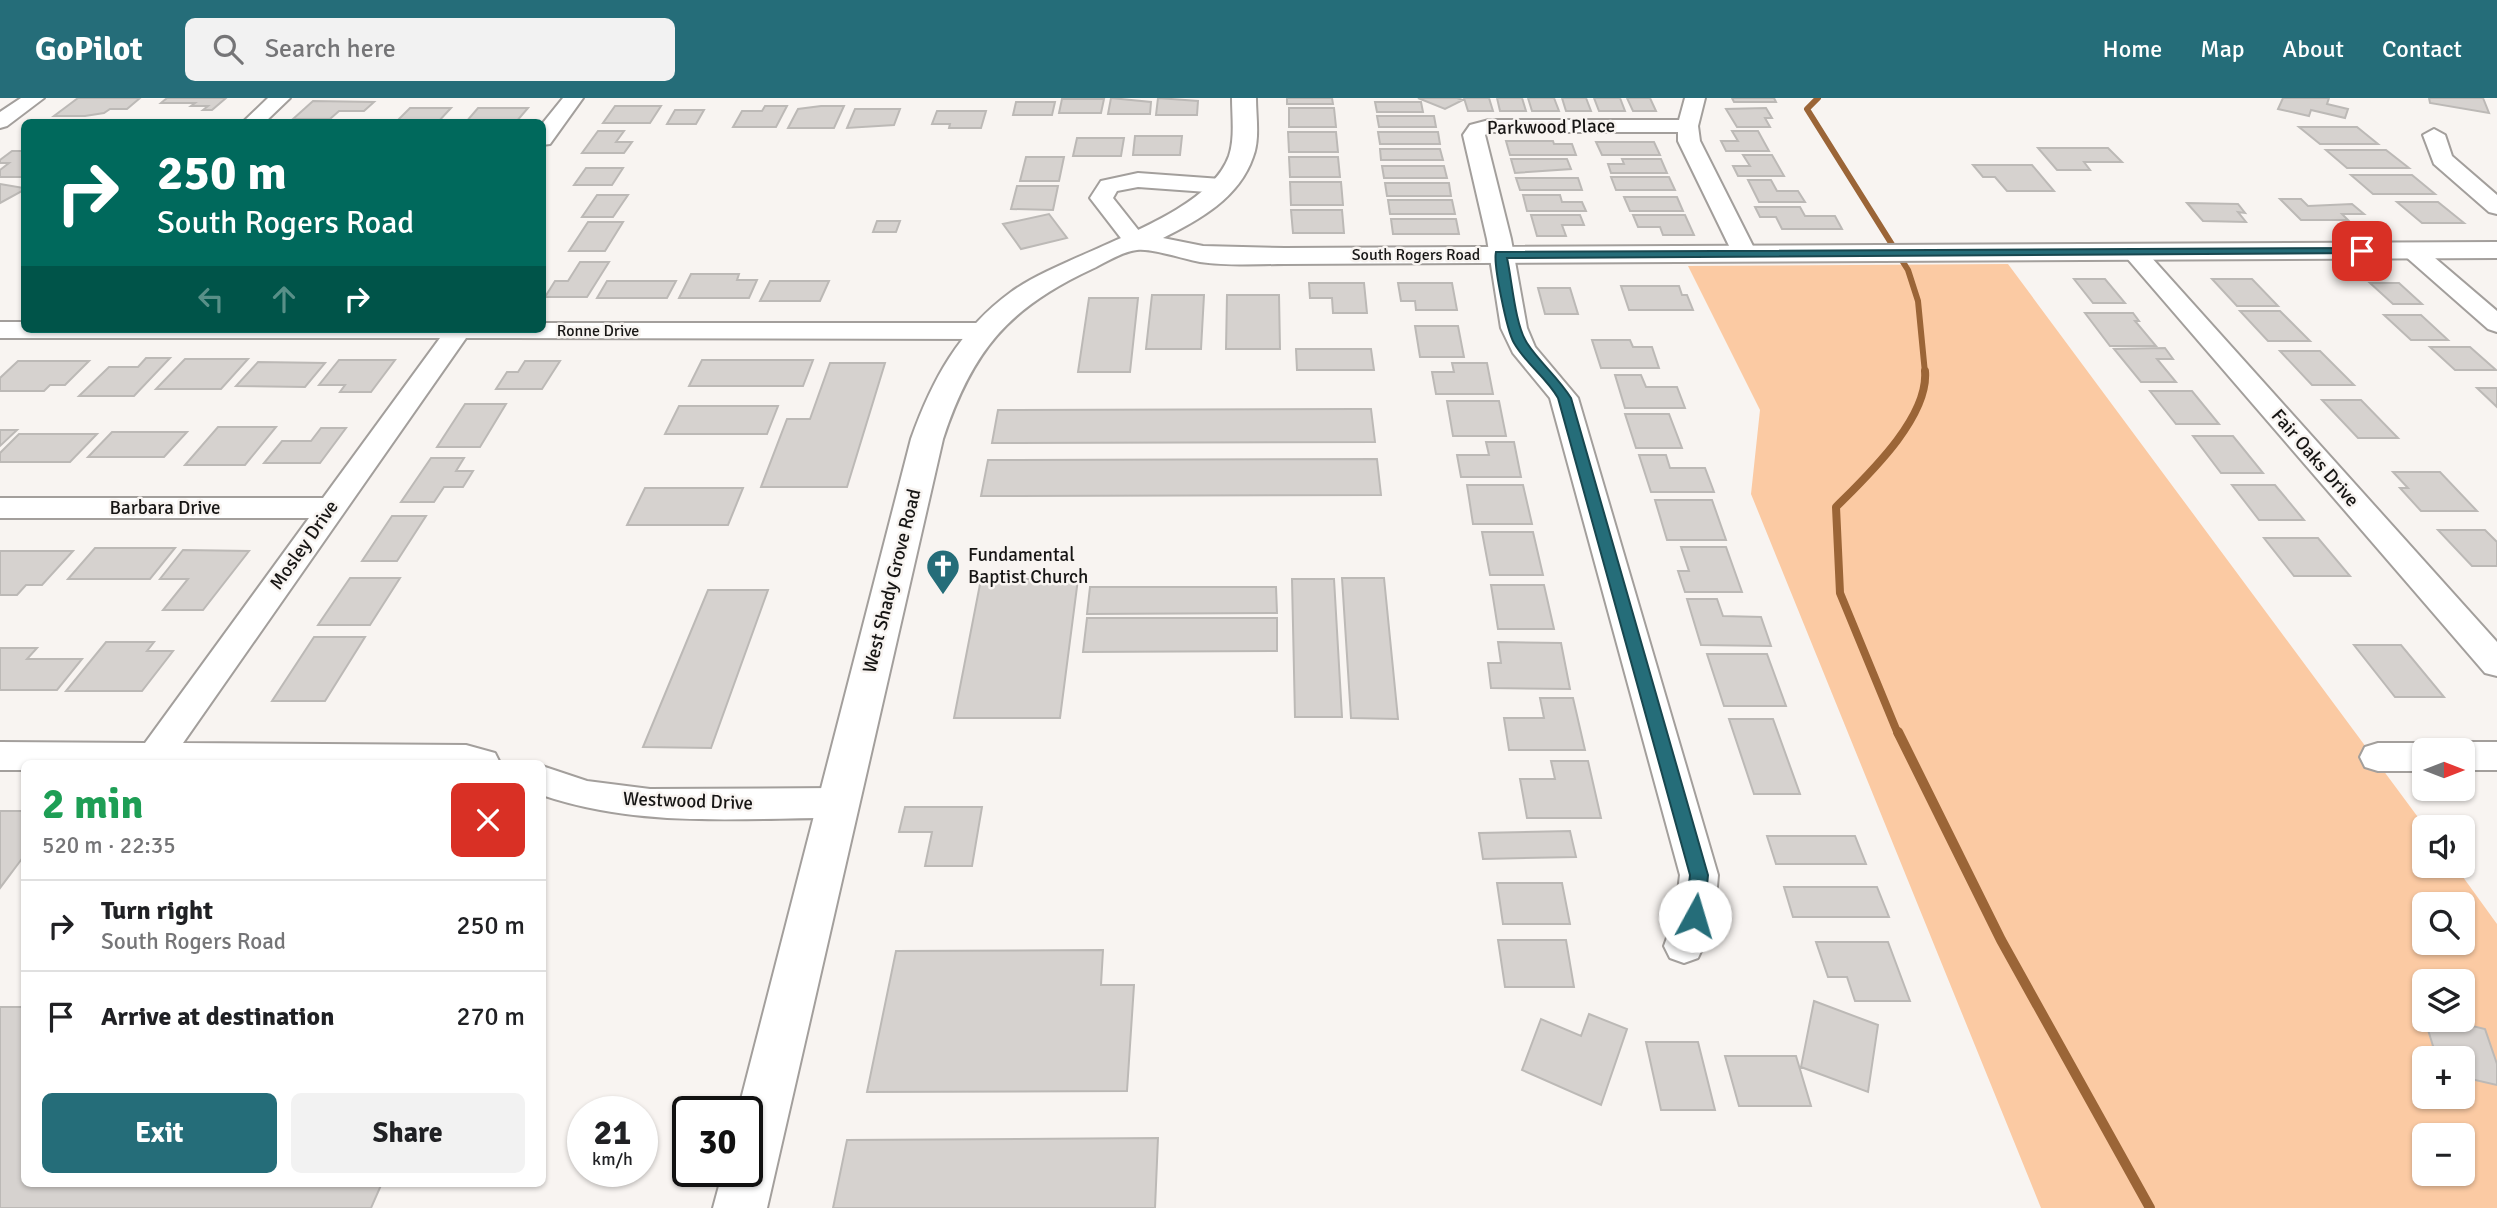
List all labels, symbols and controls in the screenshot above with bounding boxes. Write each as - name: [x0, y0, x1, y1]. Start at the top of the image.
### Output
- search box: [185, 18, 675, 81]
- text: GoPilot: [35, 29, 143, 70]
- icon: search: [209, 30, 247, 68]
- text: Search here: [265, 33, 396, 65]
- text: Home: [2102, 34, 2162, 64]
- text: Map: [2200, 34, 2245, 64]
- text: About: [2283, 34, 2344, 64]
- text: Contact: [2382, 34, 2462, 64]
- street label: Parkwood Place: [1487, 114, 1615, 140]
- text: 250 m: [157, 143, 287, 203]
- icon: right: [42, 147, 133, 238]
- text: South Rogers Road: [157, 203, 414, 242]
- pin: [2332, 221, 2392, 281]
- icon: arrive: [2343, 232, 2381, 270]
- street label: South Rogers Road: [1352, 245, 1480, 265]
- icon: left: [192, 280, 230, 318]
- icon: ahead: [265, 280, 303, 318]
- icon: right: [338, 280, 376, 318]
- street label: Ronne Drive: [557, 321, 639, 341]
- street label: Fair Oaks Drive: [2266, 404, 2364, 512]
- street label: West Shady Grove Road: [858, 486, 926, 676]
- street label: Barbara Drive: [110, 496, 220, 520]
- street label: Mosley Drive: [264, 496, 344, 594]
- place label: Fundamental Baptist Church: [968, 543, 1088, 589]
- church icon: Fundamental Baptist Church: [924, 547, 962, 596]
- north arrow: [2412, 738, 2474, 802]
- map controls: [2412, 738, 2475, 1186]
- text: 2 min: [42, 779, 143, 830]
- button: close: [451, 783, 525, 857]
- street label: Westwood Drive: [623, 787, 753, 815]
- button: sound: [2412, 815, 2475, 878]
- text: 520 m · 22:35: [42, 831, 176, 860]
- position arrow: [1658, 879, 1732, 953]
- button: search: [2412, 892, 2475, 955]
- text: Turn right: [101, 895, 213, 927]
- icon: right: [42, 907, 80, 945]
- text: 250 m: [456, 910, 525, 942]
- text: South Rogers Road: [101, 927, 286, 956]
- button: layers: [2412, 969, 2475, 1032]
- icon: arrive: [42, 998, 80, 1036]
- text: Arrive at destination: [101, 1001, 334, 1033]
- text: 270 m: [456, 1001, 525, 1033]
- button: +: [2412, 1046, 2475, 1109]
- button: Exit: [42, 1093, 277, 1173]
- button: Share: [291, 1093, 525, 1173]
- speed limit sign: 30: [672, 1096, 763, 1187]
- text: 21: [594, 1111, 631, 1154]
- button: −: [2412, 1123, 2475, 1186]
- text: km/h: [592, 1148, 633, 1170]

